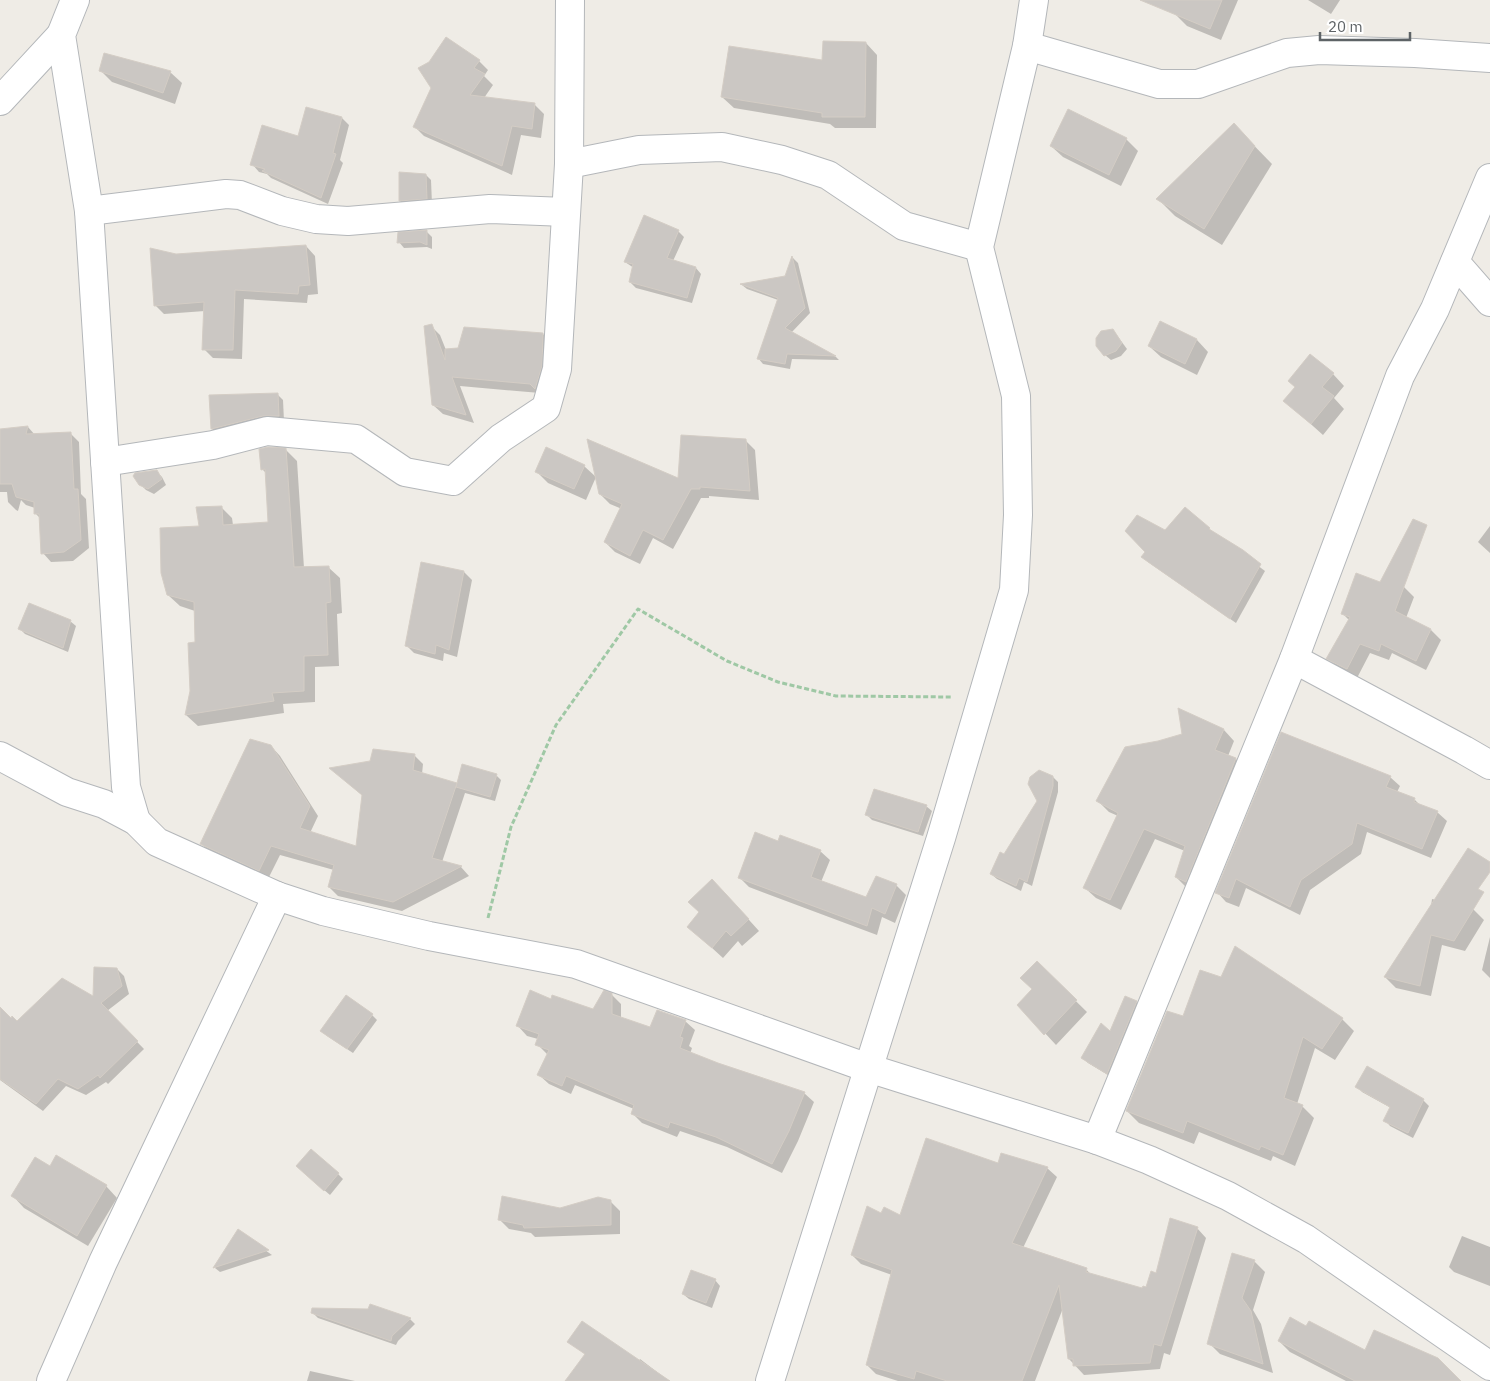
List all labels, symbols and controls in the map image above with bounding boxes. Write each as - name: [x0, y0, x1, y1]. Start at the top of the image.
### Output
- scale bar: [1320, 10, 1410, 42]
- text: 20 m: [1328, 17, 1363, 36]

